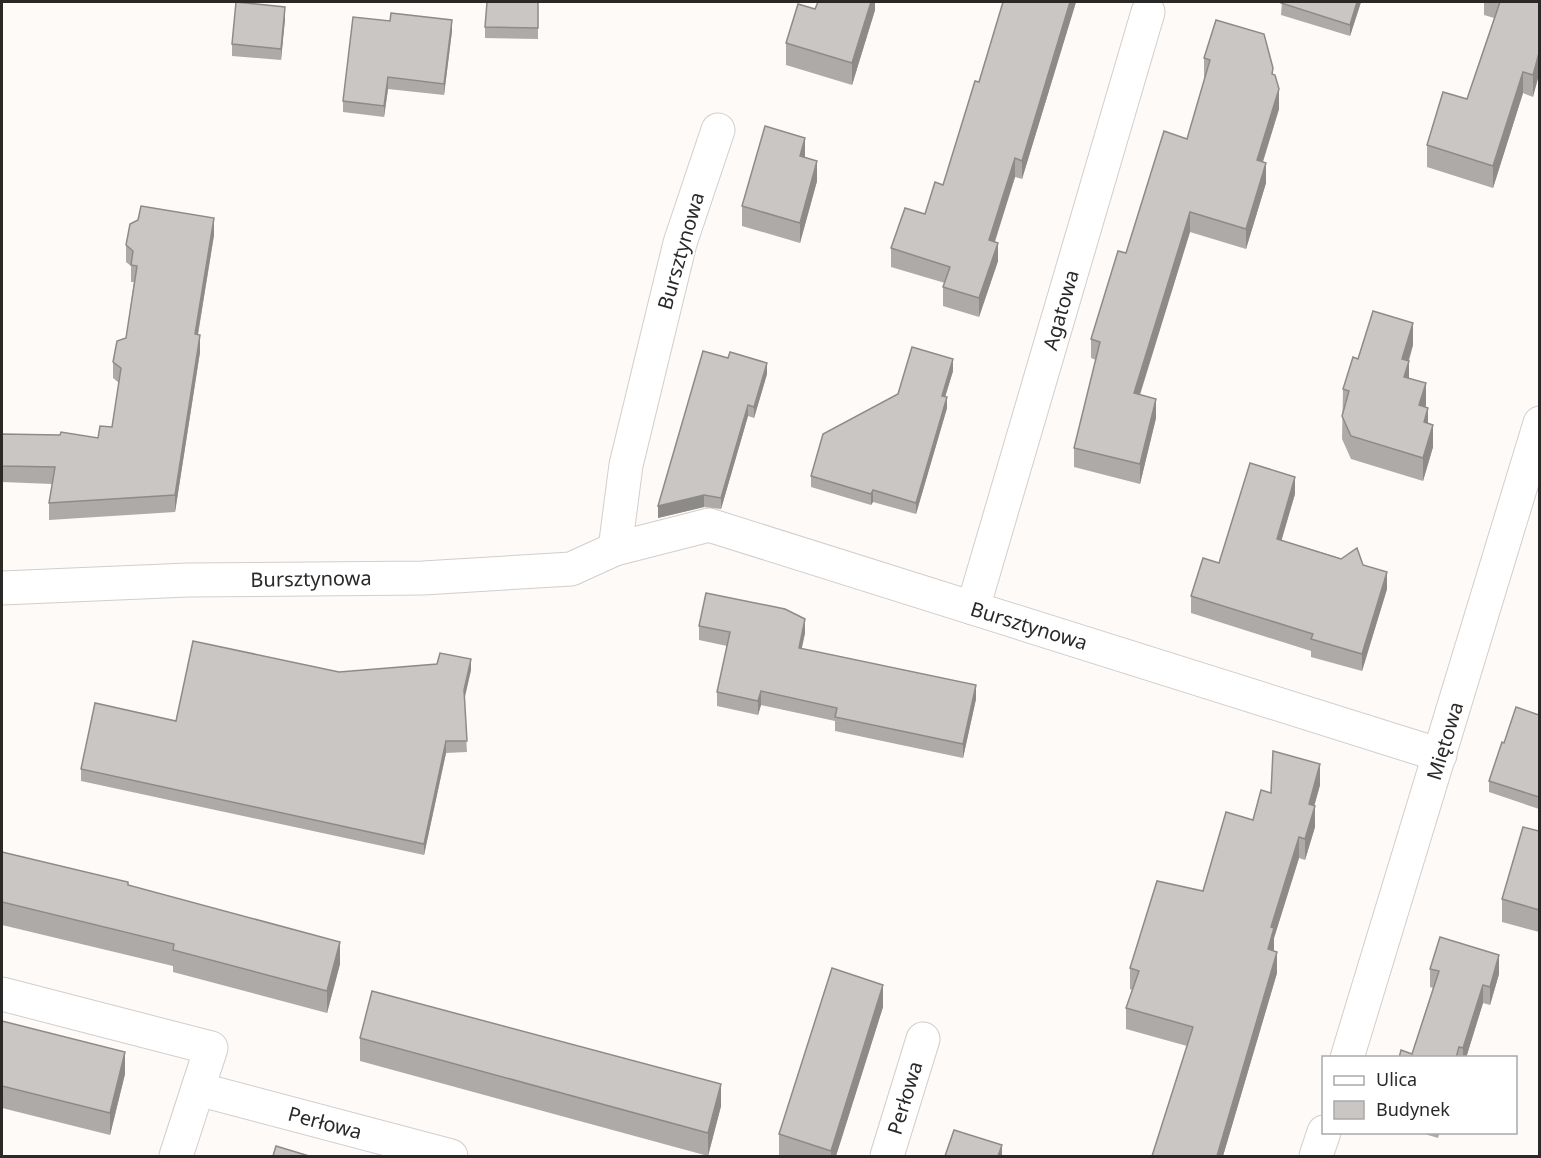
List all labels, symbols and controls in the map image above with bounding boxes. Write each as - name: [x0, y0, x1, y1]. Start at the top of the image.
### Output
- street label: Bursztynowa: [651, 189, 710, 313]
- street label: Agatowa: [1036, 267, 1085, 353]
- street label: Bursztynowa: [250, 564, 372, 593]
- street label: Bursztynowa: [967, 595, 1091, 656]
- street label: Miętowa: [1420, 698, 1469, 783]
- legend: [1322, 1056, 1517, 1134]
- street label: Perłowa: [881, 1058, 928, 1138]
- text: Ulica: [1376, 1067, 1417, 1091]
- text: Budynek: [1376, 1097, 1450, 1121]
- street label: Perłowa: [285, 1100, 365, 1145]

